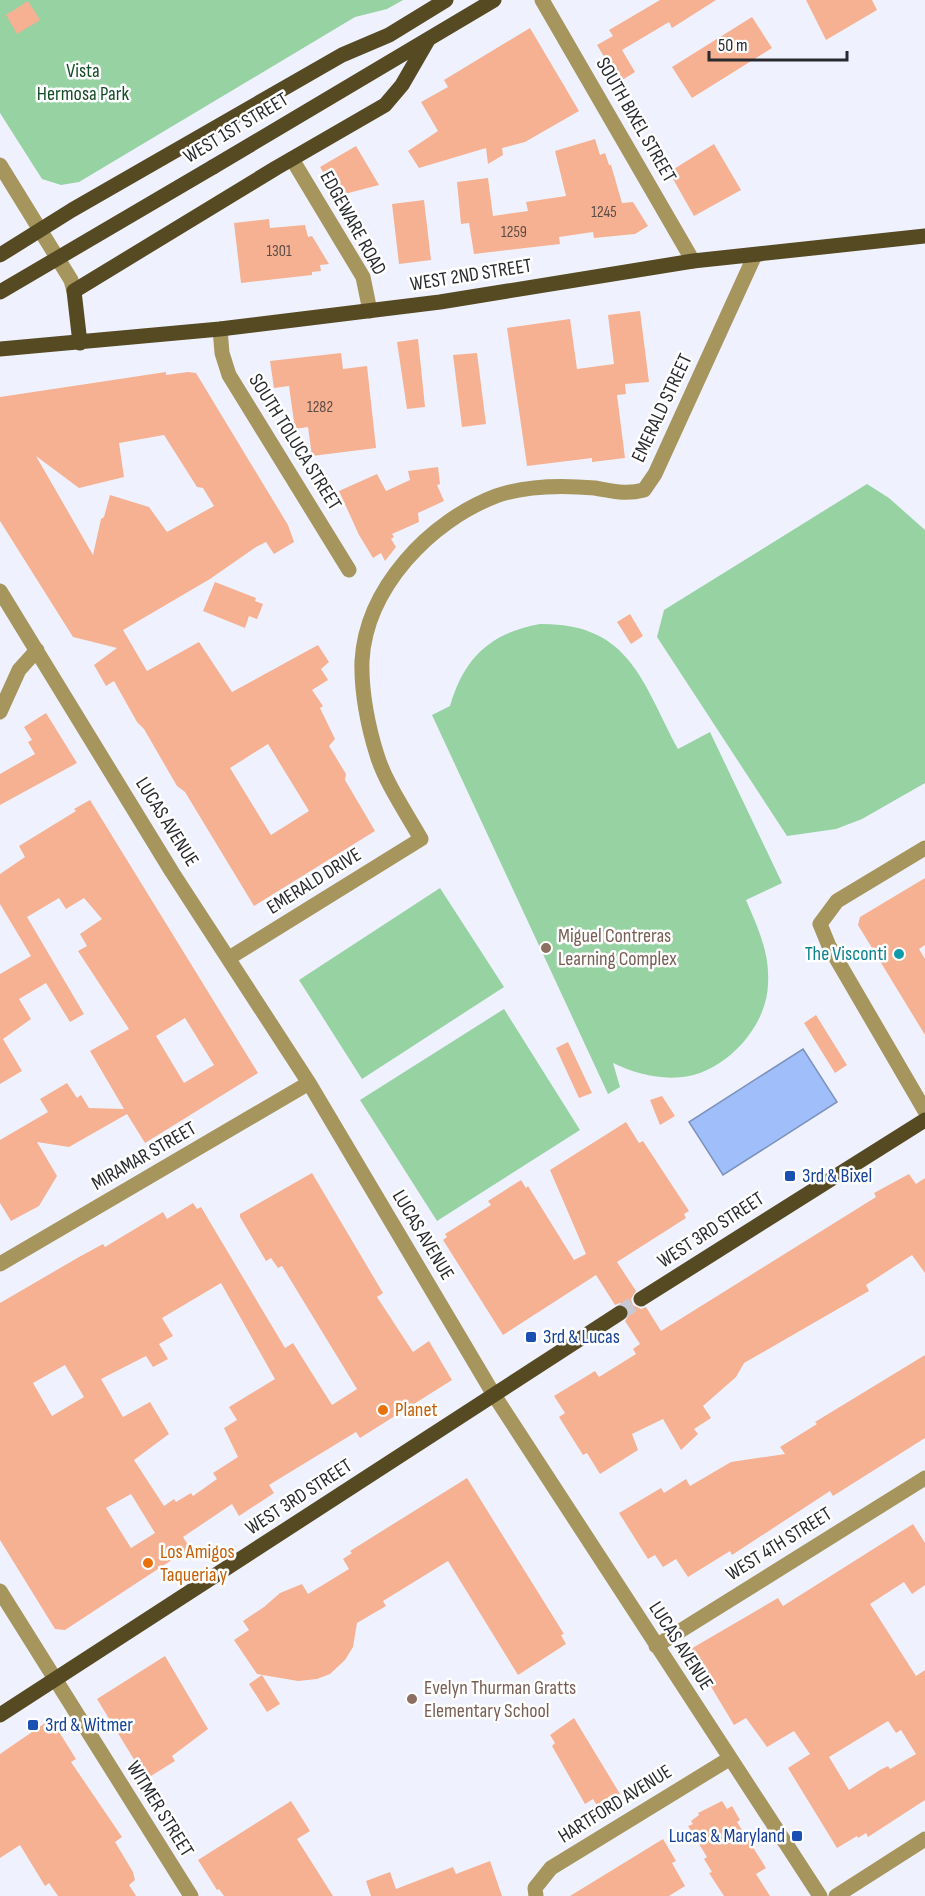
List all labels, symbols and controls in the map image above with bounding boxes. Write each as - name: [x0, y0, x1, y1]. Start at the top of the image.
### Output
- scale bar: [709, 24, 847, 62]
- text: 50 m: [718, 35, 748, 56]
- street label: SOUTH BIXEL STREET: [591, 53, 681, 187]
- park label: Vista Hermosa Park: [37, 59, 130, 106]
- street label: WEST 1ST STREET: [179, 87, 293, 169]
- street label: EDGEWARE ROAD: [315, 167, 391, 279]
- house number: 1245: [591, 203, 617, 222]
- house number: 1259: [501, 223, 527, 242]
- house number: 1301: [266, 242, 292, 261]
- street label: WEST 2ND STREET: [408, 254, 534, 296]
- street label: EMERALD STREET: [626, 350, 698, 466]
- street label: SOUTH TOLUCA STREET: [243, 369, 347, 515]
- house number: 1282: [307, 398, 333, 417]
- street label: LUCAS AVENUE: [130, 773, 204, 871]
- street label: EMERALD DRIVE: [262, 843, 366, 919]
- place label: Miguel Contreras Learning Complex: [558, 924, 677, 971]
- marker: Miguel Contreras Learning Complex: [539, 941, 553, 955]
- place label: The Visconti: [805, 942, 887, 966]
- marker: The Visconti: [892, 947, 906, 961]
- street label: MIRAMAR STREET: [87, 1116, 201, 1196]
- place label: 3rd & Bixel: [802, 1164, 872, 1188]
- marker: 3rd & Bixel: [783, 1169, 797, 1183]
- street label: LUCAS AVENUE: [387, 1186, 459, 1284]
- street label: WEST 3RD STREET: [653, 1187, 769, 1273]
- place label: 3rd & Lucas: [543, 1325, 620, 1349]
- marker: 3rd & Lucas: [524, 1330, 538, 1344]
- place label: Planet: [395, 1398, 438, 1422]
- marker: Planet: [376, 1403, 390, 1417]
- street label: WEST 3RD STREET: [241, 1454, 357, 1540]
- street label: WEST 4TH STREET: [722, 1502, 836, 1586]
- place label: Los Amigos Taqueria y: [160, 1540, 235, 1587]
- marker: Los Amigos Taqueria y: [141, 1556, 155, 1570]
- street label: LUCAS AVENUE: [644, 1597, 718, 1695]
- place label: Evelyn Thurman Gratts Elementary School: [424, 1676, 576, 1723]
- marker: Evelyn Thurman Gratts Elementary School: [405, 1692, 419, 1706]
- place label: 3rd & Witmer: [45, 1713, 133, 1737]
- marker: 3rd & Witmer: [26, 1718, 40, 1732]
- street label: WITMER STREET: [121, 1757, 199, 1861]
- street label: HARTFORD AVENUE: [554, 1760, 676, 1848]
- place label: Lucas & Maryland: [669, 1824, 785, 1848]
- marker: Lucas & Maryland: [790, 1829, 804, 1843]

